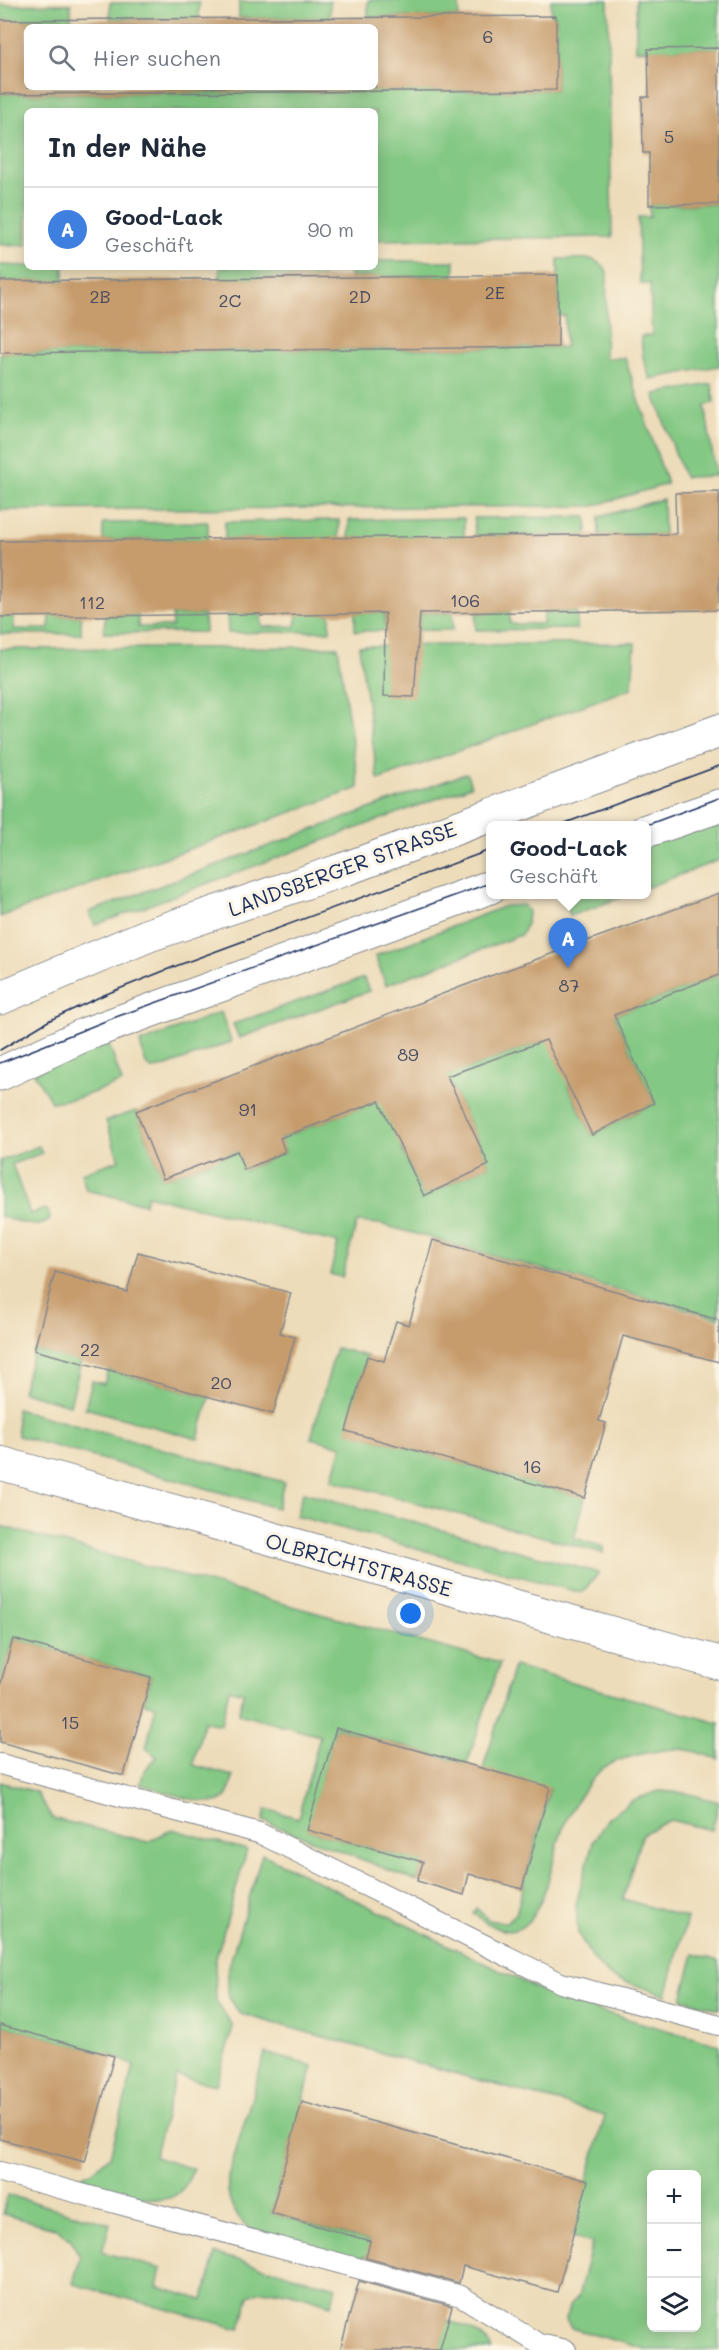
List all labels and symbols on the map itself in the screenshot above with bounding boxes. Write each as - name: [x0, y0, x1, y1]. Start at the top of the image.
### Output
- house number: 6: [483, 24, 493, 48]
- house number: 5: [664, 124, 674, 148]
- house number: 2E: [485, 280, 505, 304]
- house number: 2B: [89, 284, 111, 308]
- house number: 2D: [349, 284, 371, 308]
- house number: 2C: [219, 288, 242, 312]
- house number: 106: [450, 588, 480, 612]
- house number: 112: [79, 590, 105, 614]
- street label: LANDSBERGER STRASSE: [224, 814, 460, 922]
- pin: A: [548, 918, 588, 968]
- house number: 87: [559, 973, 579, 997]
- house number: 89: [397, 1042, 419, 1066]
- house number: 91: [239, 1097, 257, 1121]
- house number: 22: [80, 1337, 100, 1361]
- house number: 20: [210, 1370, 232, 1394]
- house number: 16: [523, 1454, 541, 1478]
- street label: OLBRICHTSTRASSE: [263, 1526, 455, 1602]
- your location: [396, 1599, 425, 1628]
- house number: 15: [61, 1710, 79, 1734]

